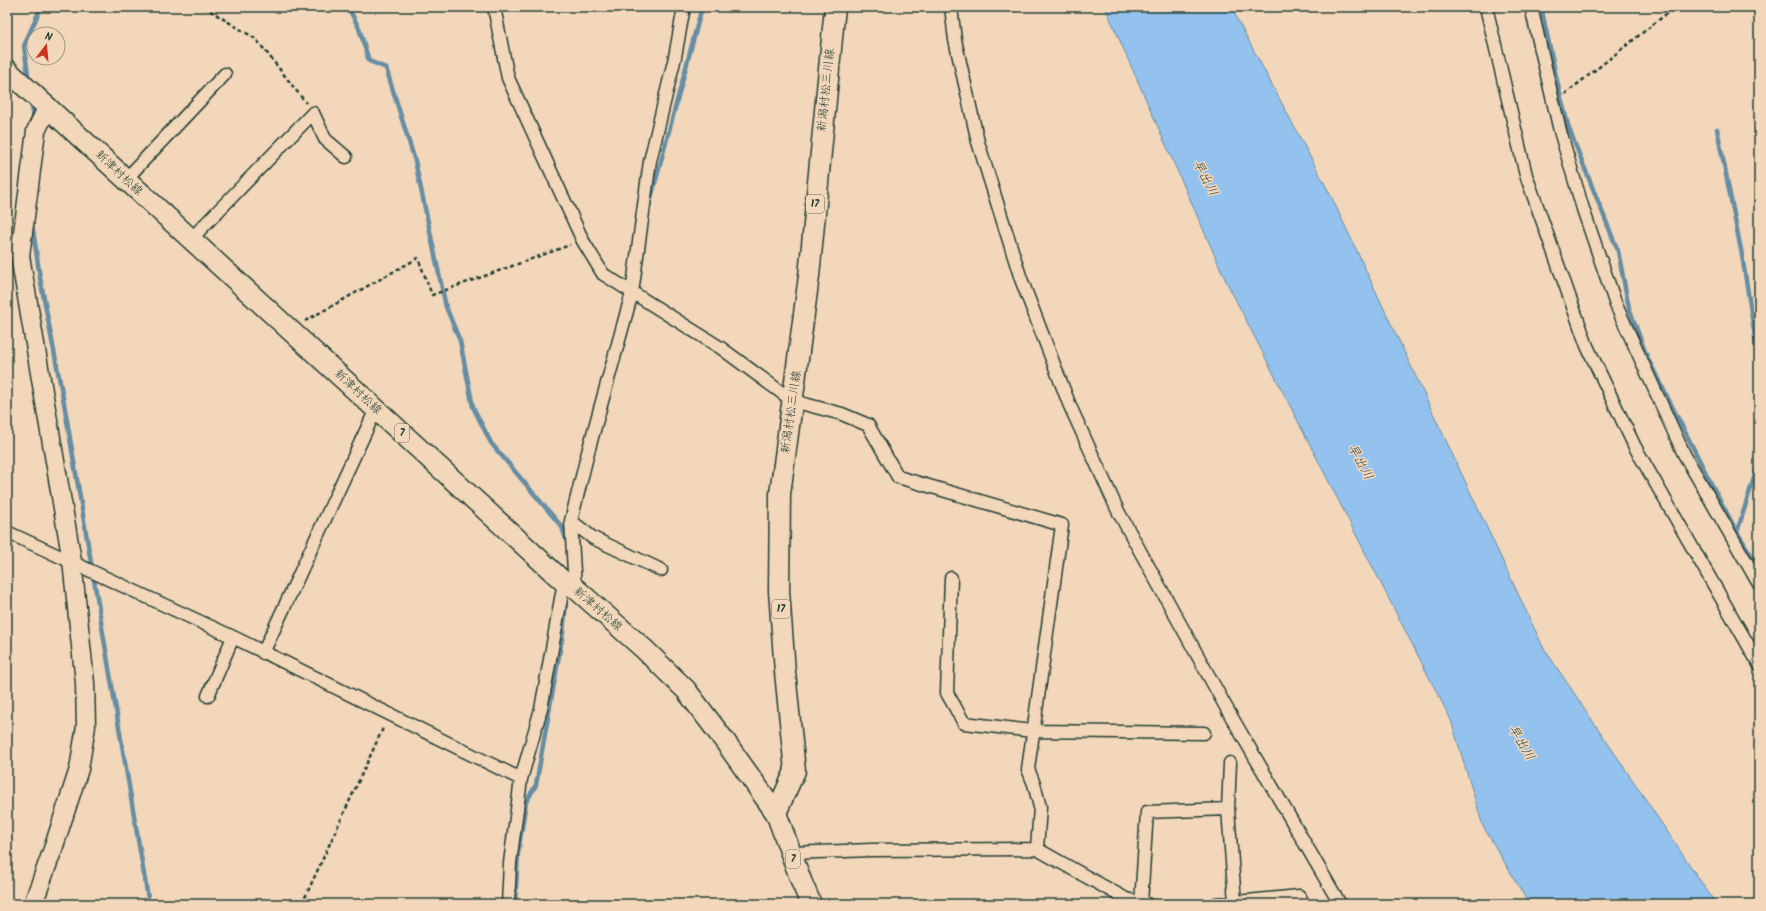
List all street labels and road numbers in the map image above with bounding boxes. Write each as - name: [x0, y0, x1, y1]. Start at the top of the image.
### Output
- street label: 新潟村松三川線: [812, 47, 840, 133]
- street label: 新津村松線: [91, 146, 147, 200]
- road number: 17: [806, 195, 824, 213]
- street label: 新津村松線: [330, 365, 386, 419]
- street label: 新潟村松三川線: [776, 369, 806, 455]
- road number: 7: [395, 424, 409, 442]
- street label: 新津村松線: [569, 582, 627, 636]
- road number: 17: [772, 600, 790, 618]
- road number: 7: [786, 850, 800, 868]

